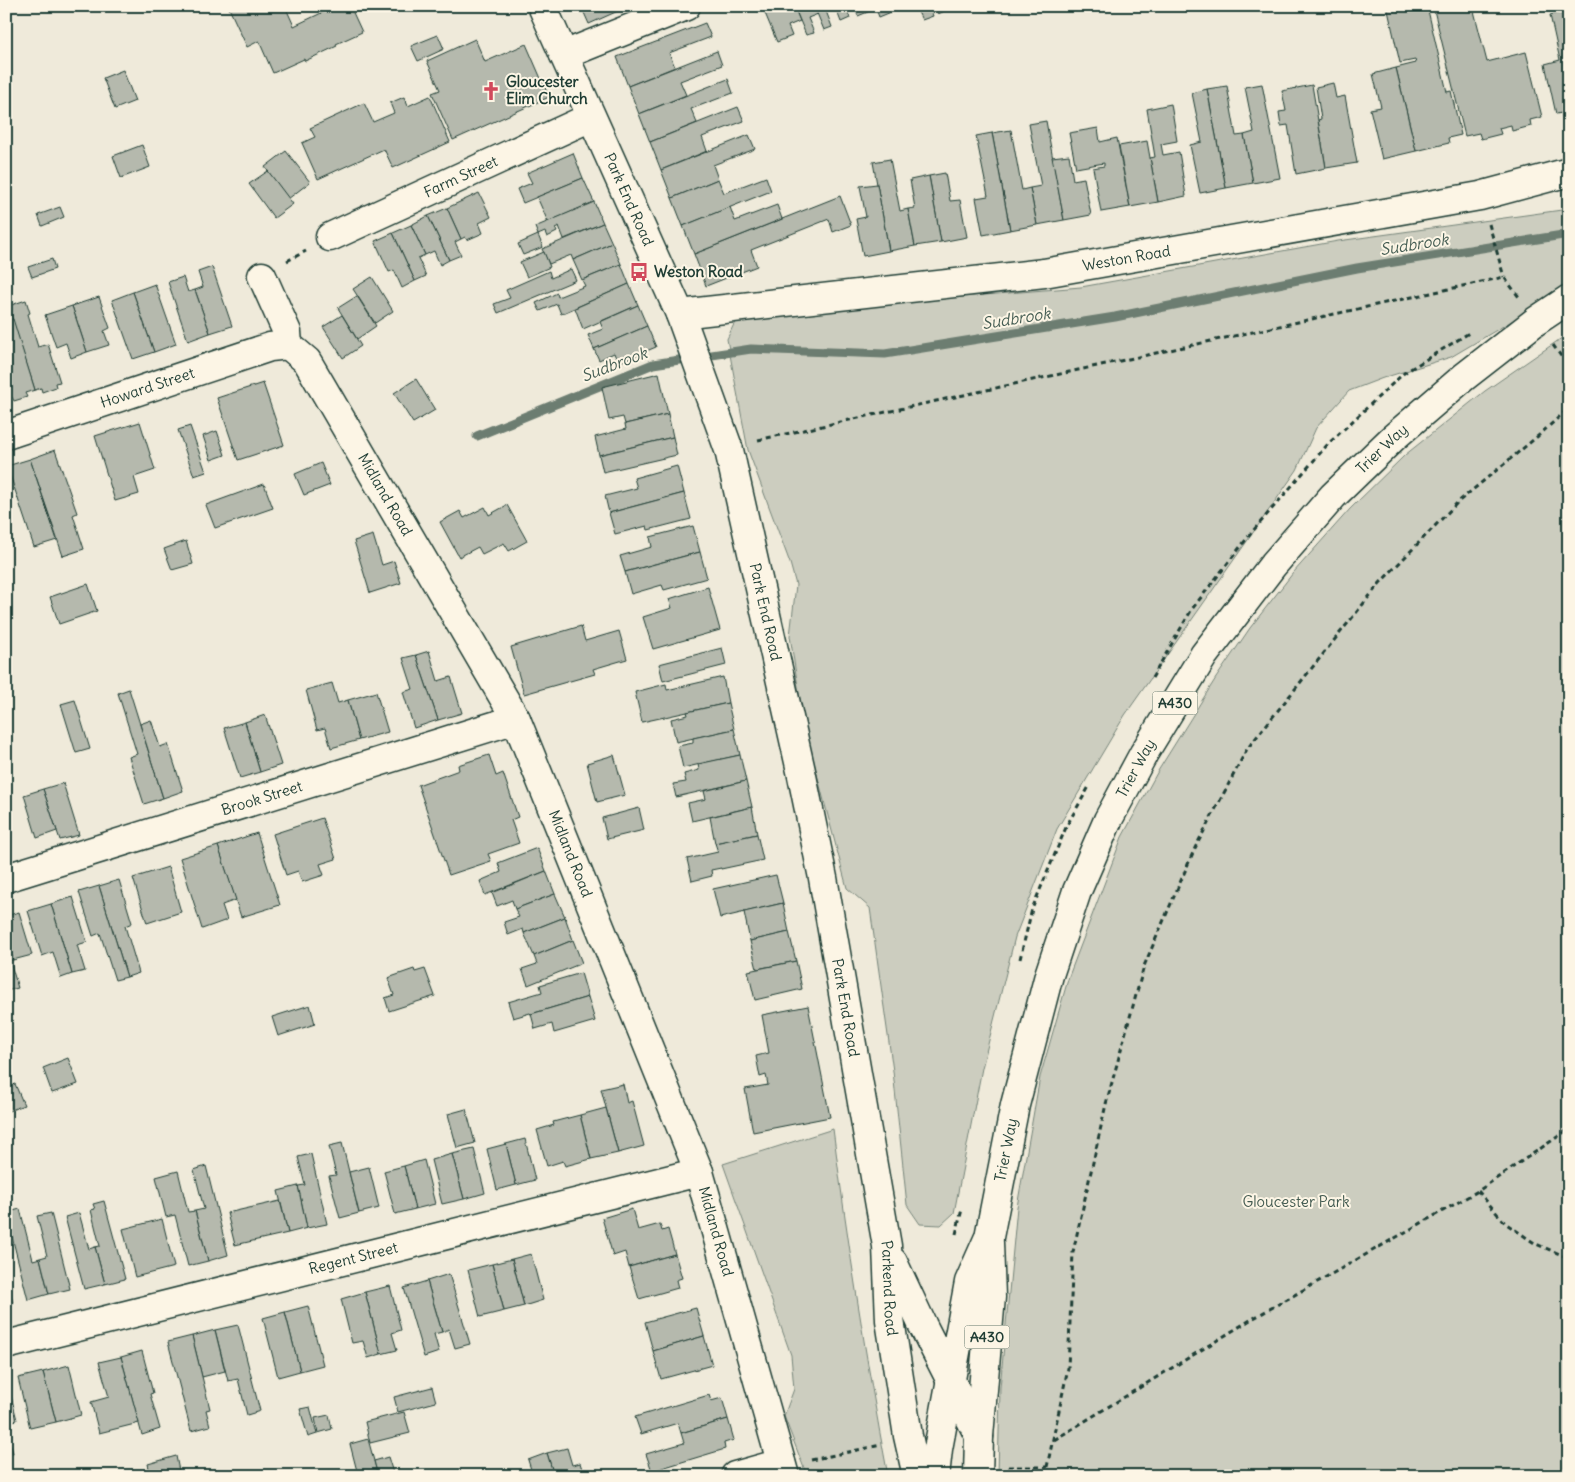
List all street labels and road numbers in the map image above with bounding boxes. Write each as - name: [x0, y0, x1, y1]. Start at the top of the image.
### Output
- street label: Park End Road: [600, 150, 658, 249]
- street label: Farm Street: [421, 151, 501, 202]
- street label: Weston Road: [1081, 241, 1172, 275]
- street label: Howard Street: [98, 363, 197, 412]
- street label: Trier Way: [1352, 420, 1412, 478]
- street label: Midland Road: [354, 450, 417, 539]
- street label: Park End Road: [746, 561, 786, 663]
- road number: A430: [1152, 691, 1198, 714]
- street label: Trier Way: [1112, 735, 1159, 801]
- street label: Brook Street: [219, 776, 305, 819]
- street label: Midland Road: [545, 807, 597, 900]
- street label: Park End Road: [828, 957, 864, 1059]
- street label: Trier Way: [990, 1116, 1021, 1183]
- street label: Midland Road: [695, 1184, 738, 1279]
- street label: Regent Street: [307, 1238, 400, 1278]
- street label: Parkend Road: [877, 1239, 902, 1337]
- road number: A430: [964, 1325, 1010, 1348]

